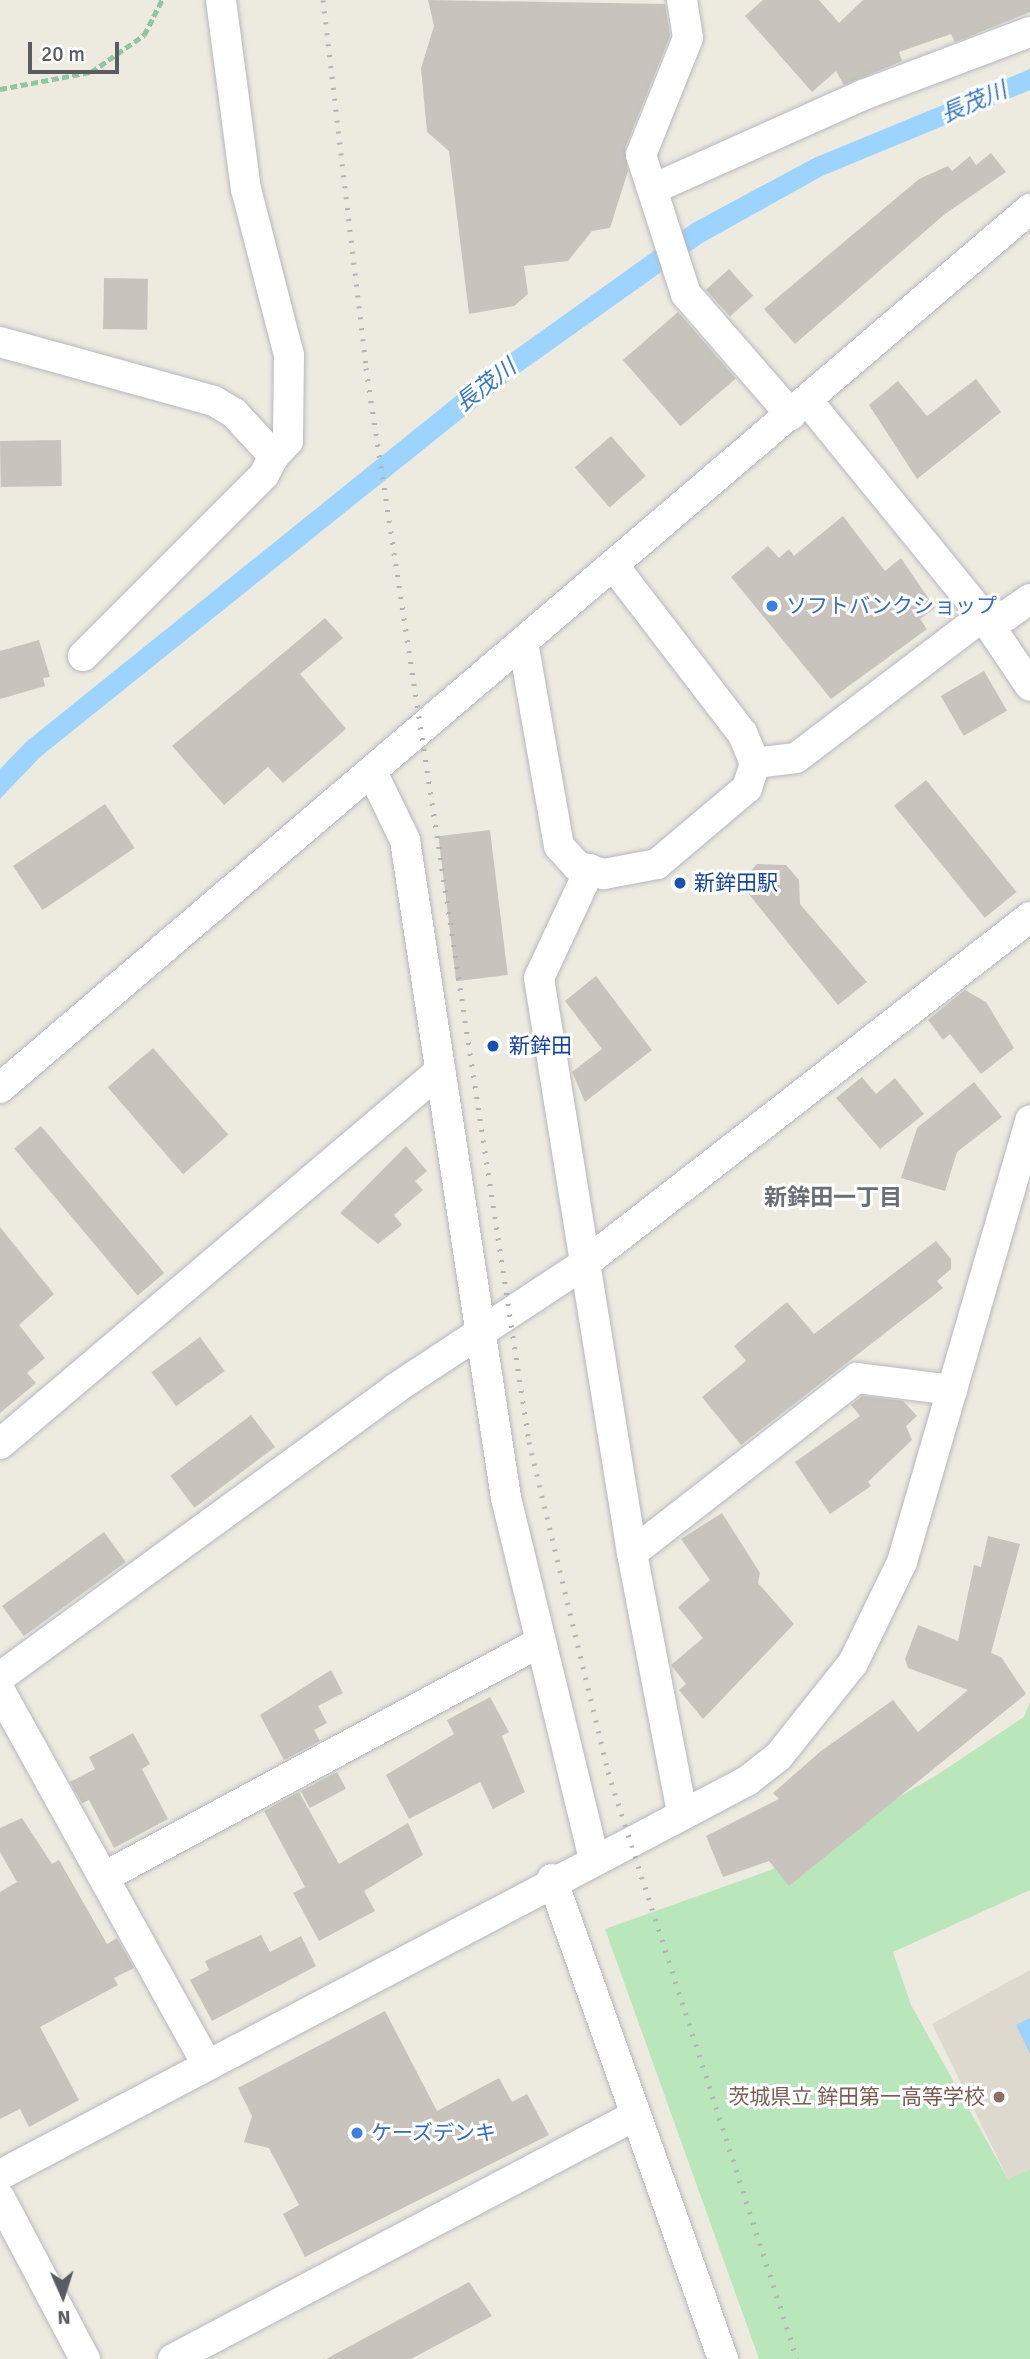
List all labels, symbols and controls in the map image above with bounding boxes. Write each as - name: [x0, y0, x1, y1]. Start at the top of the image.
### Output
- scale bar: [32, 28, 122, 72]
- text: 20 m: [41, 41, 85, 67]
- water label: 長茂川: [937, 77, 1011, 129]
- water label: 長茂川: [450, 354, 522, 418]
- place label: ソフトバンクショップ: [786, 593, 996, 619]
- marker: ソフトバンクショップ: [764, 598, 780, 614]
- place label: 新鉾田駅: [694, 870, 778, 896]
- marker: 新鉾田駅: [672, 875, 688, 891]
- place label: 新鉾田: [509, 1033, 572, 1059]
- marker: 新鉾田: [483, 1036, 503, 1056]
- district label: 新鉾田一丁目: [764, 1184, 902, 1212]
- place label: 茨城県立 鉾田第一高等学校: [728, 2084, 985, 2110]
- marker: 茨城県立 鉾田第一高等学校: [991, 2089, 1007, 2105]
- place label: ケーズデンキ: [371, 2120, 497, 2146]
- marker: ケーズデンキ: [349, 2125, 365, 2141]
- north arrow: [28, 2261, 98, 2331]
- text: N: [57, 2305, 71, 2329]

